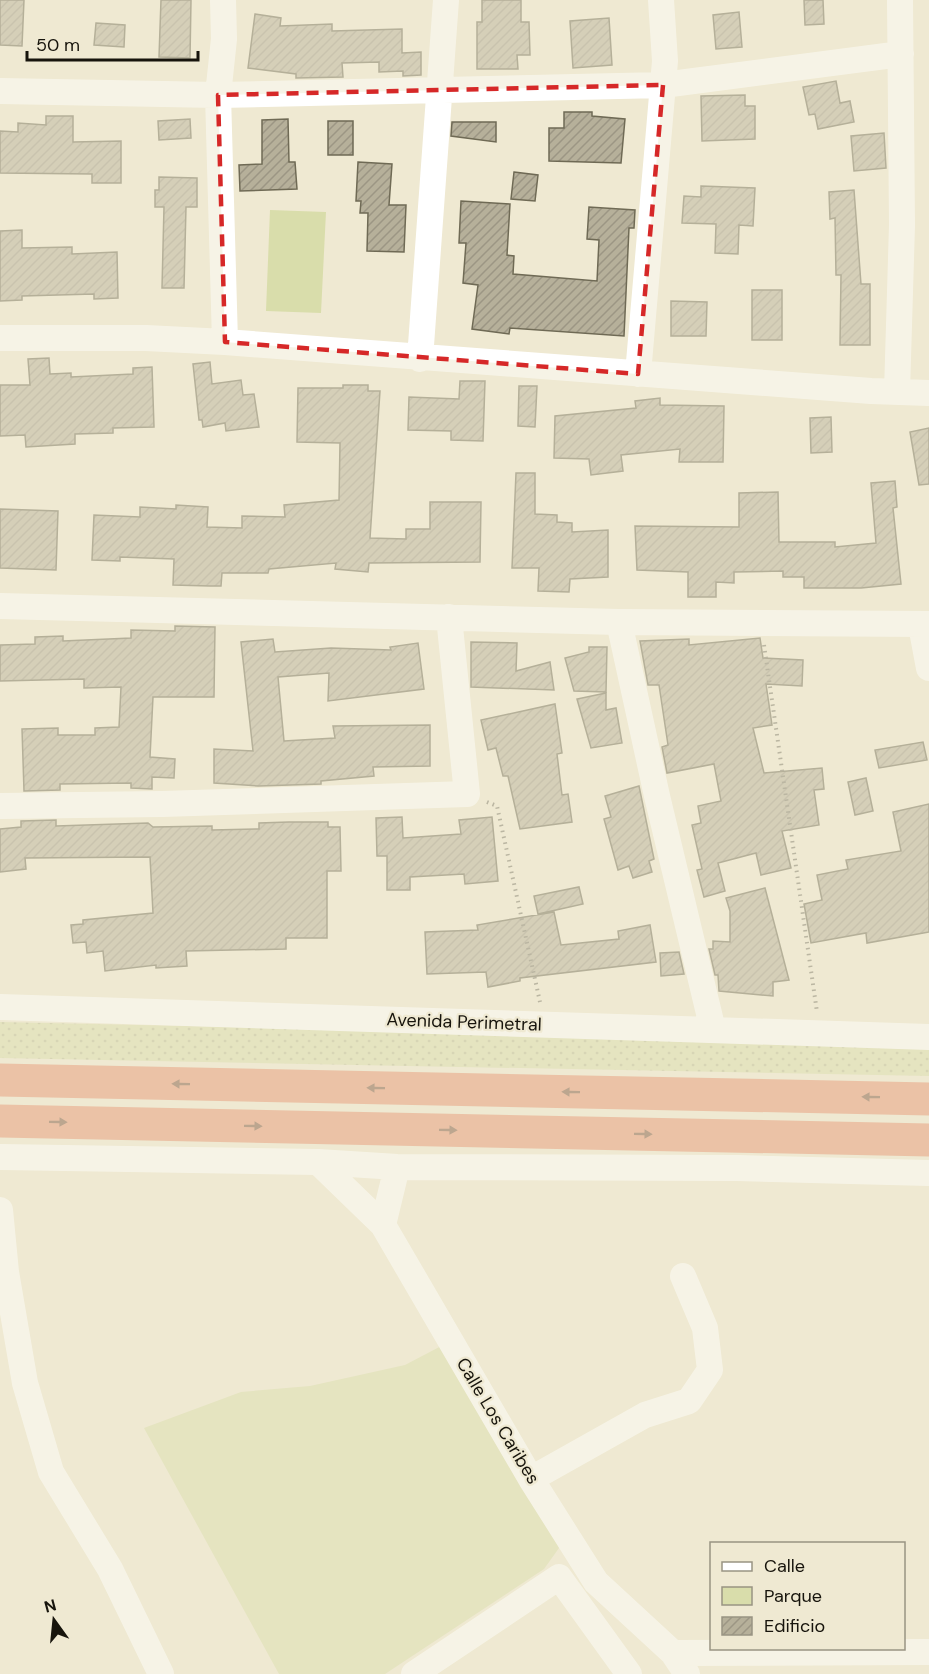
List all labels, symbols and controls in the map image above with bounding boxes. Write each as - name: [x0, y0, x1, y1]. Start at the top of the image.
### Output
- scale bar: [27, 24, 198, 62]
- text: 50 m: [36, 33, 80, 57]
- street label: Avenida Perimetral: [386, 1007, 542, 1037]
- one-way arrow: [171, 1079, 190, 1089]
- one-way arrow: [366, 1083, 385, 1092]
- one-way arrow: [561, 1087, 580, 1096]
- one-way arrow: [861, 1093, 880, 1102]
- one-way arrow: [49, 1117, 68, 1127]
- one-way arrow: [244, 1121, 263, 1131]
- one-way arrow: [439, 1125, 458, 1135]
- one-way arrow: [634, 1129, 653, 1139]
- street label: Calle Los Caribes: [451, 1353, 545, 1489]
- legend: [710, 1542, 905, 1650]
- text: Calle: [764, 1554, 805, 1578]
- text: Parque: [764, 1584, 822, 1608]
- north arrow: [24, 1590, 84, 1650]
- text: N: [42, 1594, 59, 1618]
- text: Edificio: [764, 1614, 825, 1638]

